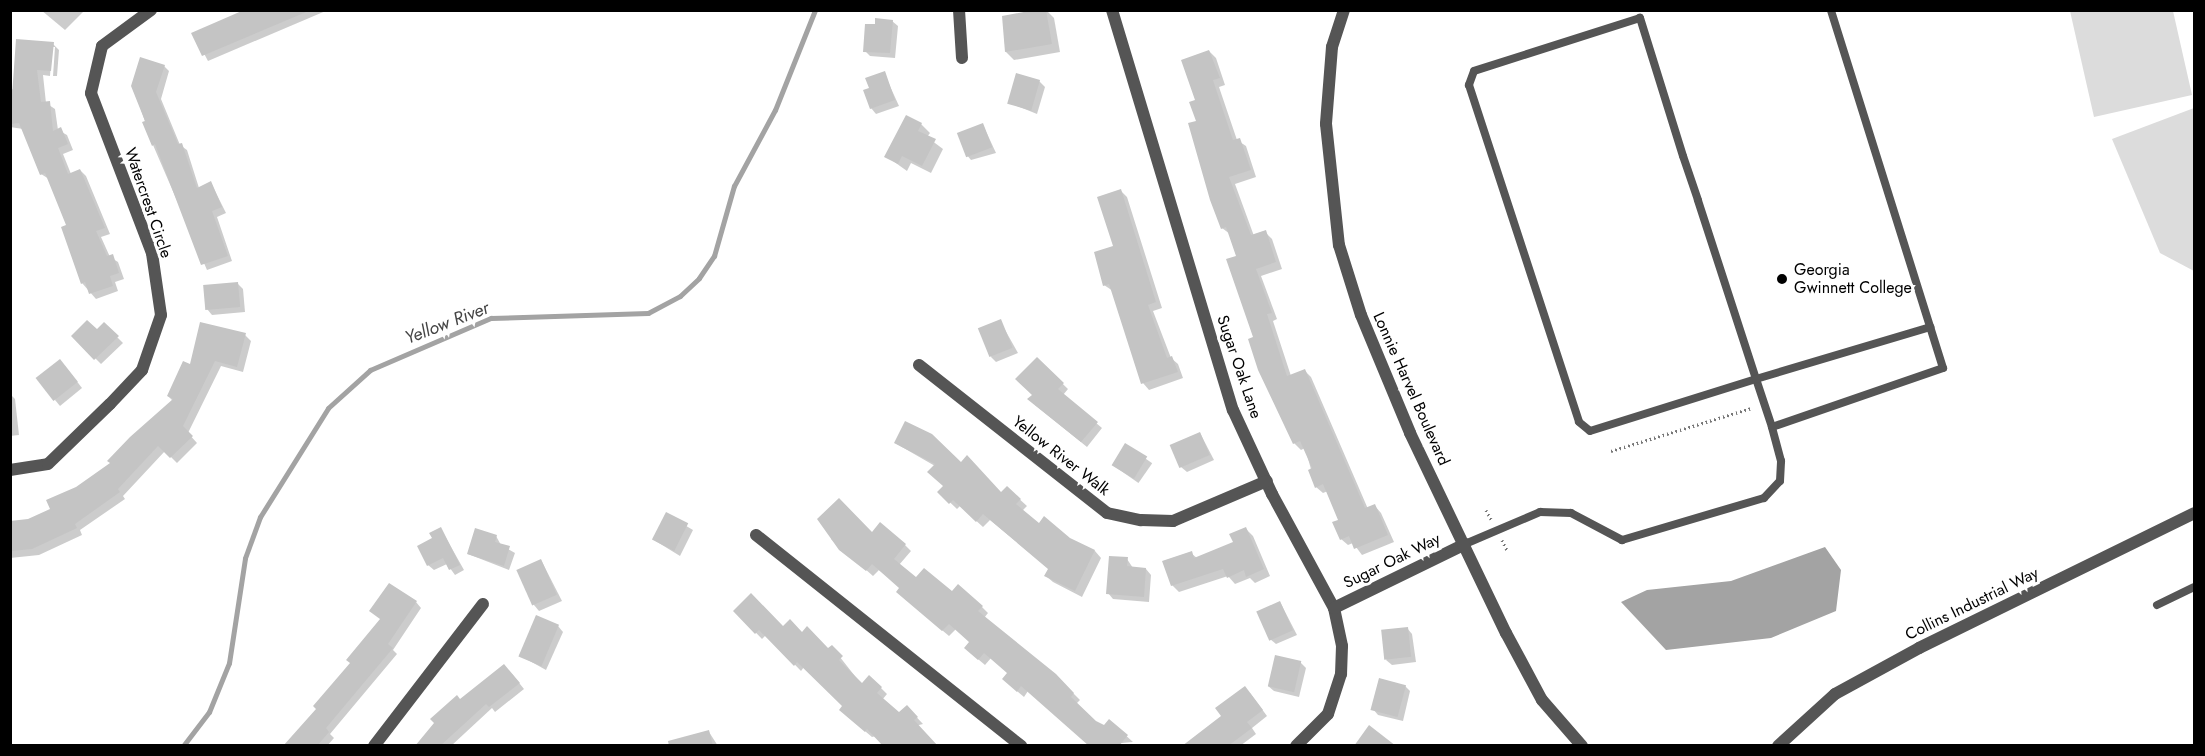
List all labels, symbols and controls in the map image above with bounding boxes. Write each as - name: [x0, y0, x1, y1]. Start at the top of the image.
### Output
- street label: Watercrest Circle: [120, 145, 176, 261]
- place label: Georgia Gwinnett College: [1794, 260, 1912, 298]
- marker: Georgia Gwinnett College: [1775, 272, 1789, 286]
- water label: Yellow River: [402, 297, 492, 349]
- street label: Lonnie Harvel Boulevard: [1369, 309, 1453, 469]
- street label: Sugar Oak Lane: [1212, 313, 1266, 421]
- street label: Yellow River Walk: [1008, 412, 1114, 500]
- street label: Sugar Oak Way: [1340, 529, 1444, 593]
- street label: Collins Industrial Way: [1902, 563, 2042, 645]

